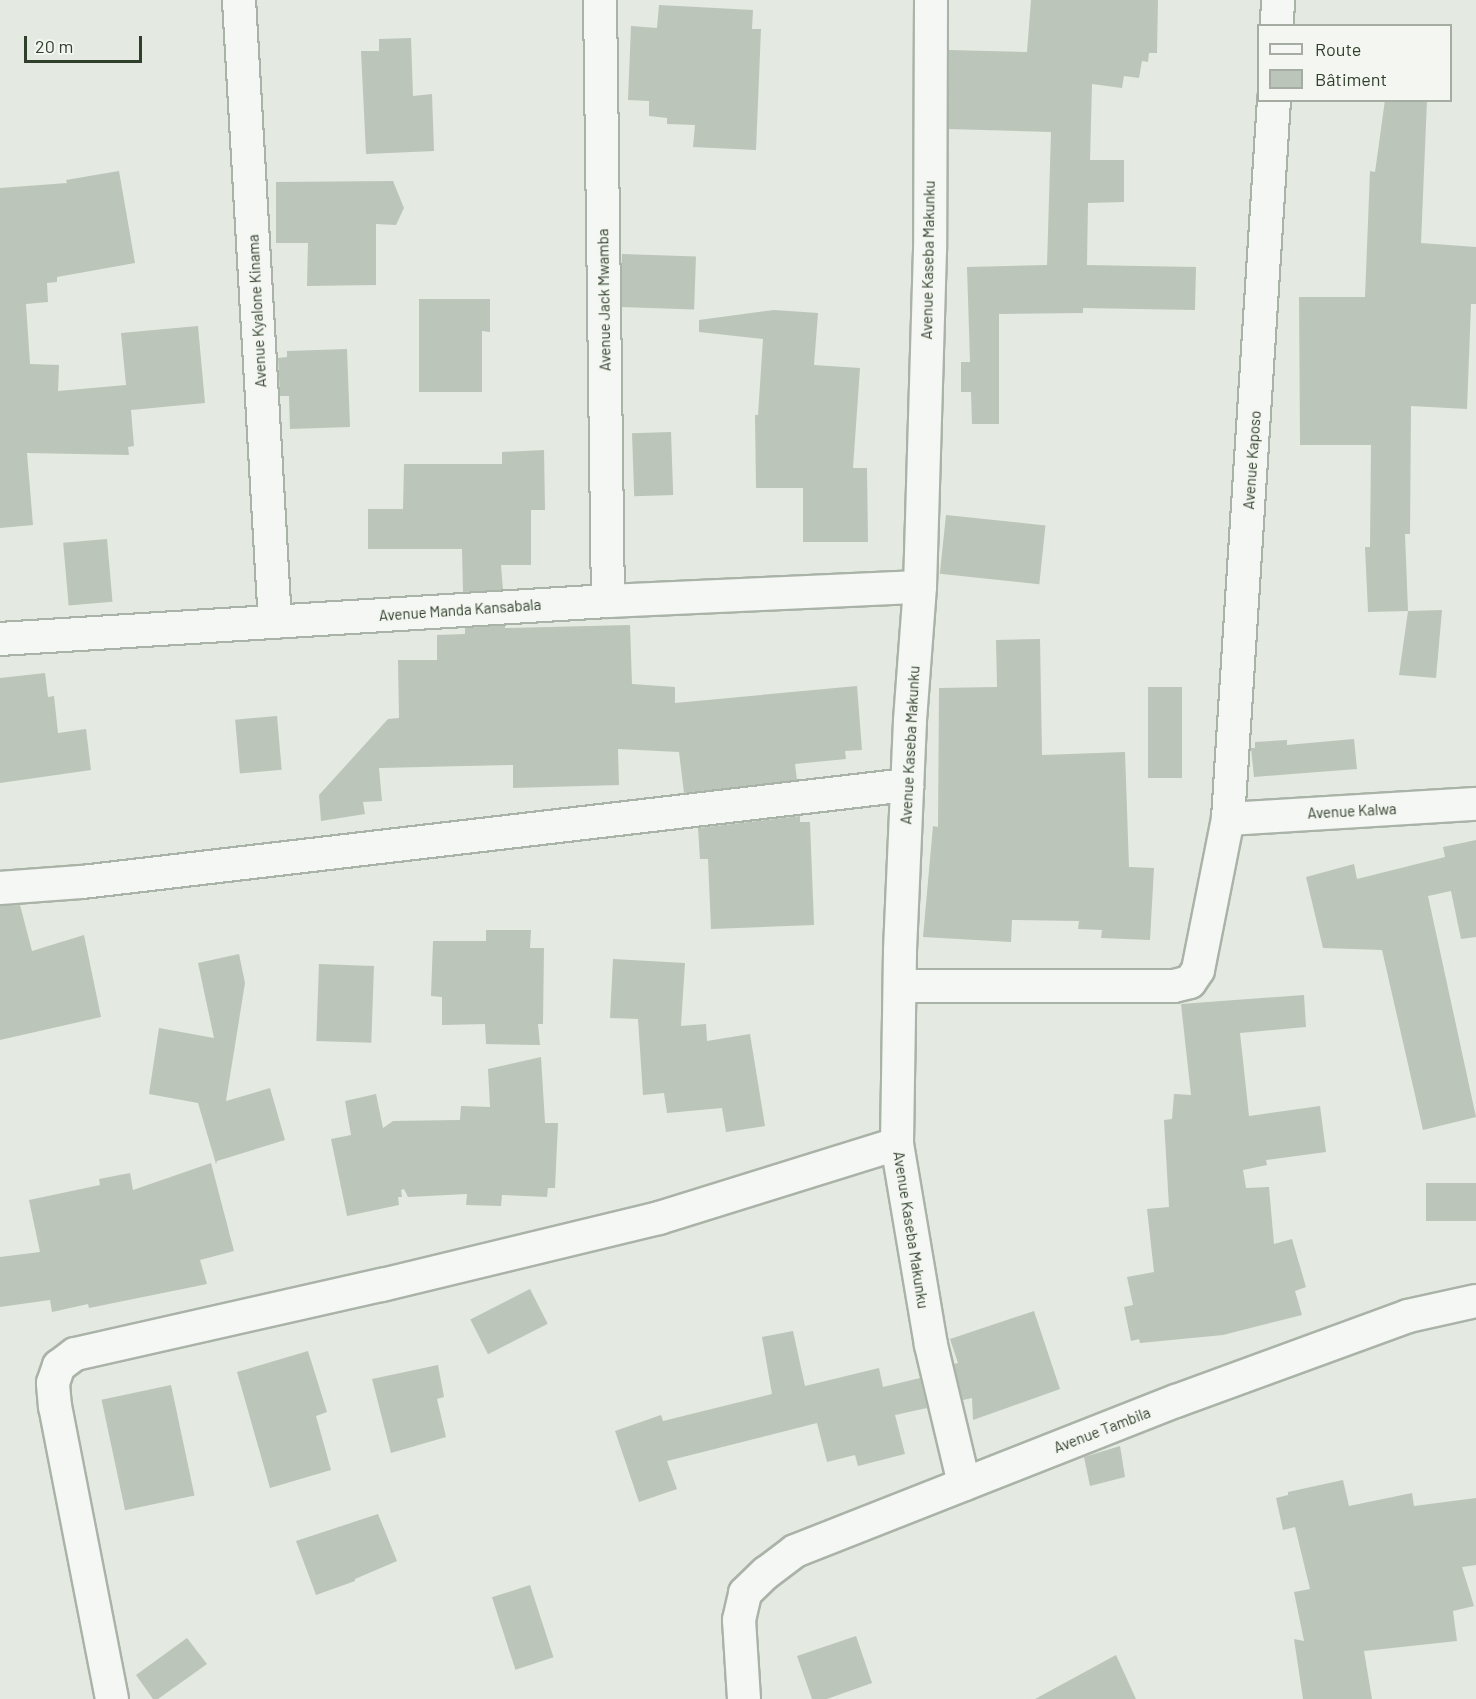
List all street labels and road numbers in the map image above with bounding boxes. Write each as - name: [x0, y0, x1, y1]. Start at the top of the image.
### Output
- street label: Avenue Kaseba Makunku: [918, 180, 938, 340]
- street label: Avenue Jack Mwamba: [594, 229, 614, 371]
- street label: Avenue Kyalone Kinama: [244, 234, 270, 388]
- street label: Avenue Kaposo: [1240, 410, 1264, 510]
- street label: Avenue Manda Kansabala: [378, 595, 542, 625]
- street label: Avenue Kaseba Makunku: [897, 665, 923, 825]
- street label: Avenue Kalwa: [1307, 800, 1397, 822]
- street label: Avenue Kaseba Makunku: [890, 1150, 932, 1310]
- street label: Avenue Tambila: [1051, 1403, 1153, 1457]

